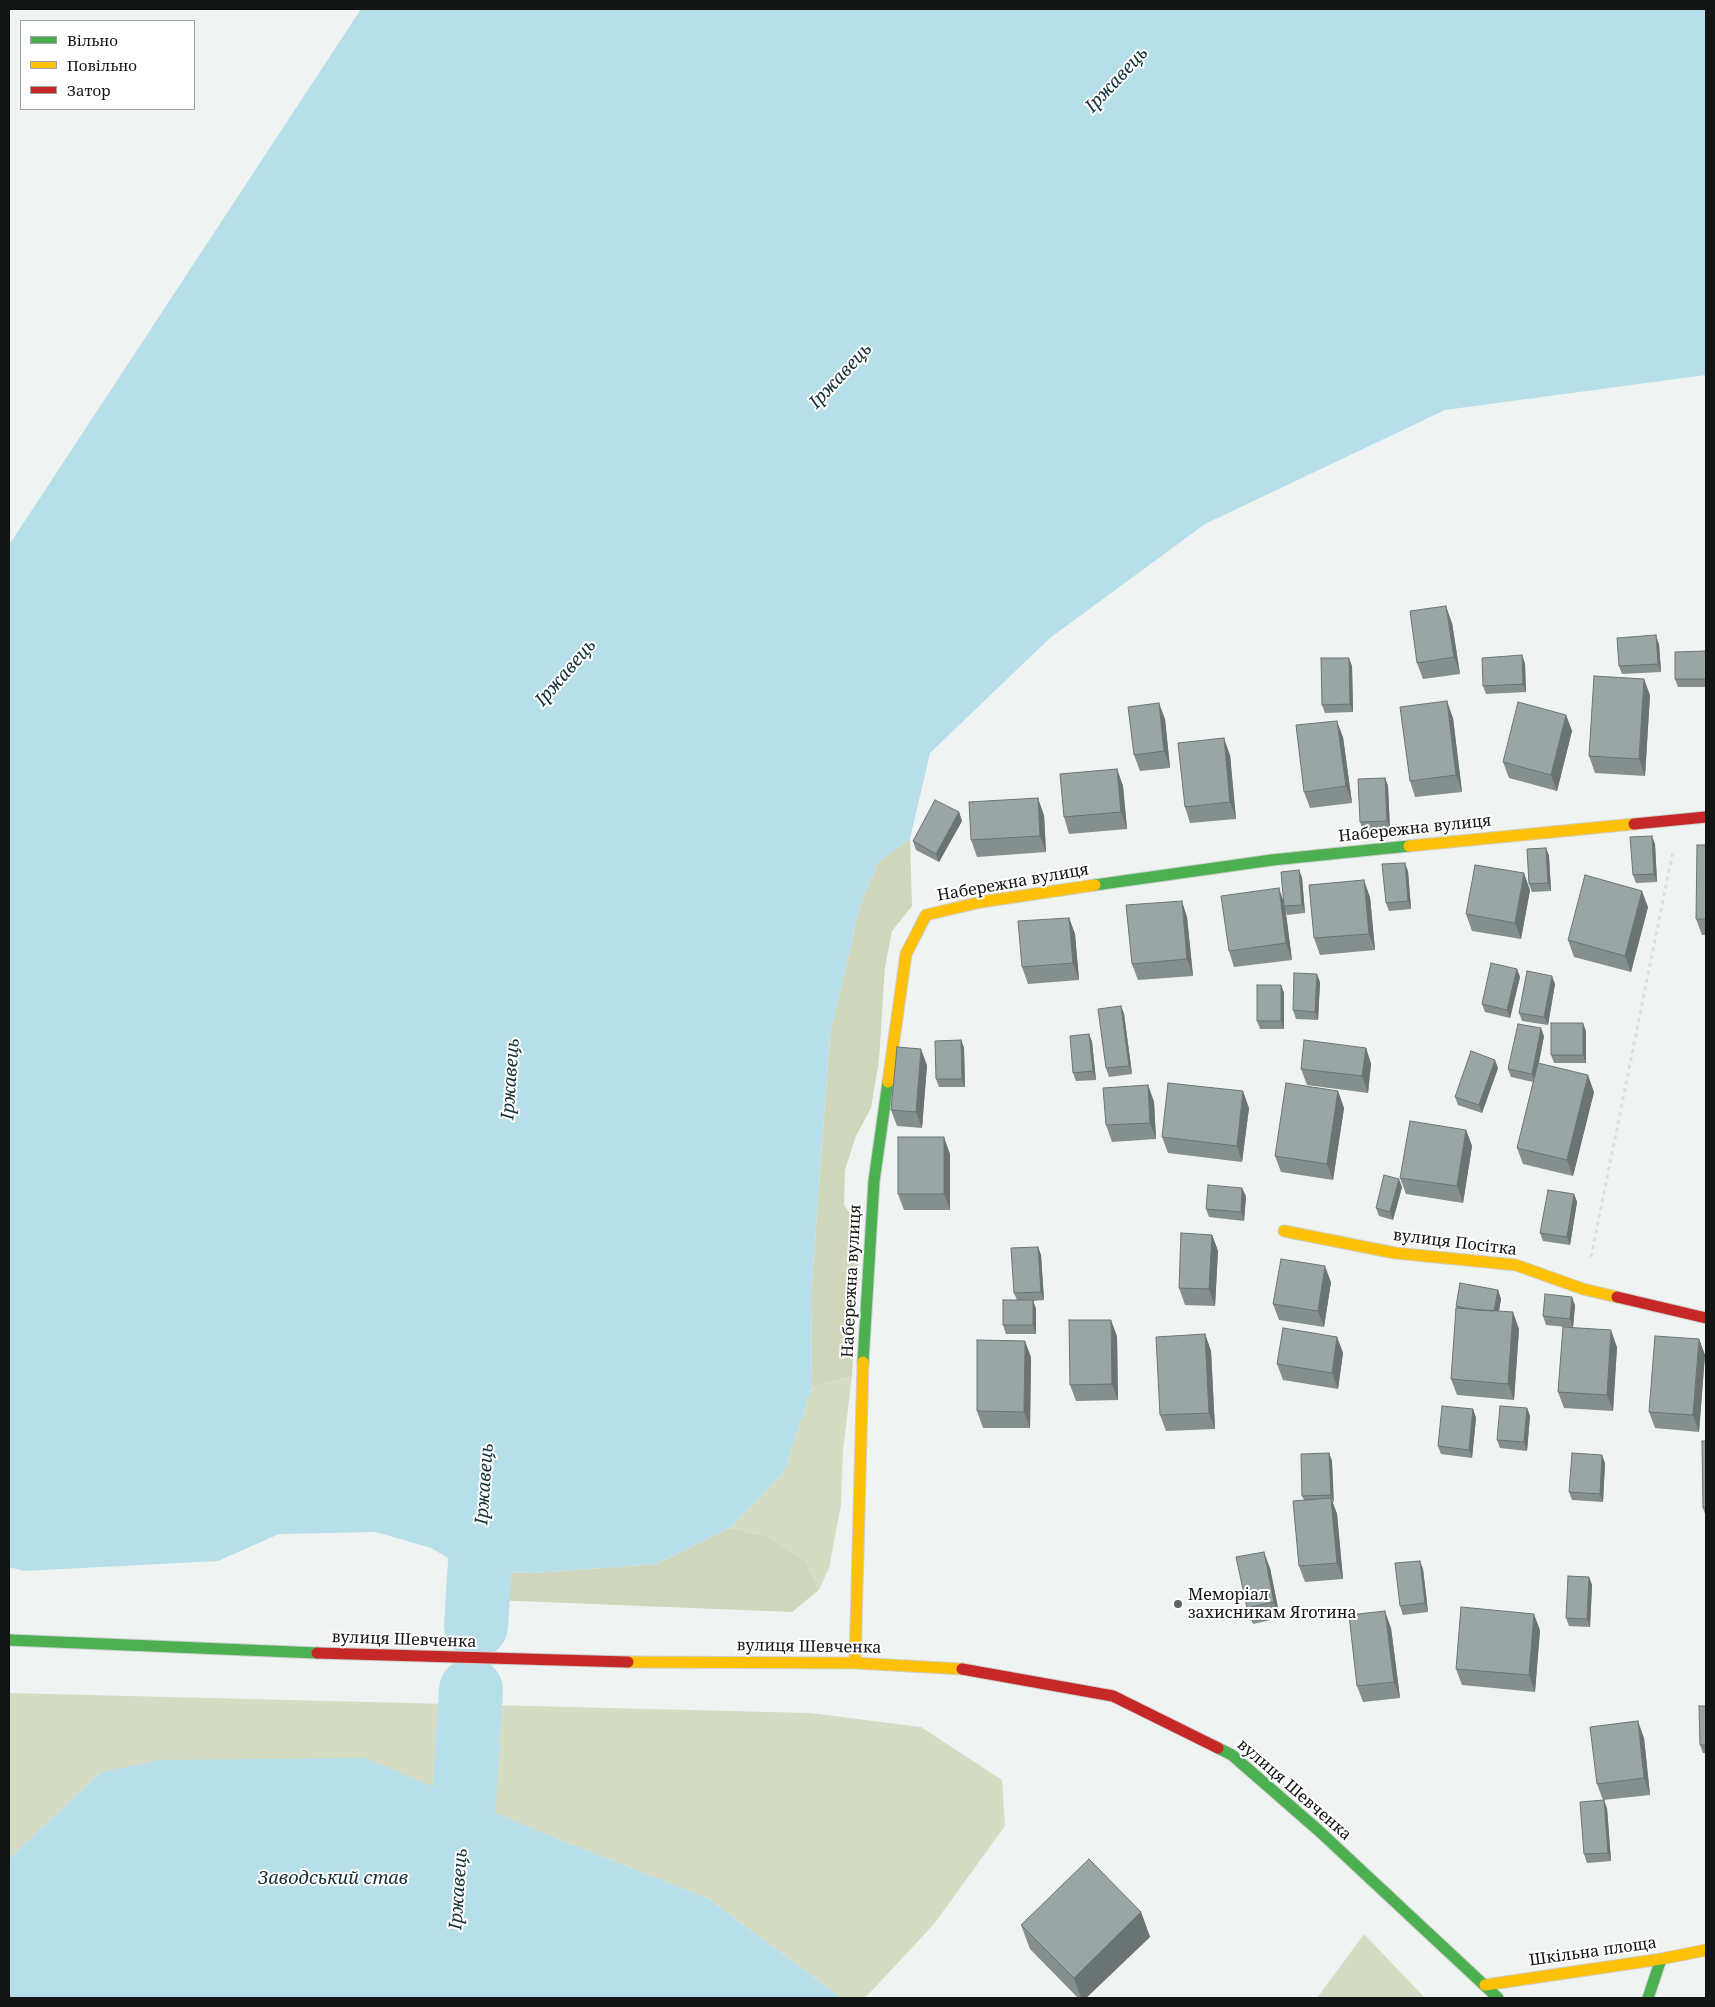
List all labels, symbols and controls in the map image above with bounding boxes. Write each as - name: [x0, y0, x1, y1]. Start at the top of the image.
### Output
- legend: [20, 20, 195, 110]
- text: Вільно: [67, 30, 118, 50]
- water label: Іржавець: [1081, 43, 1153, 117]
- text: Повільно: [67, 55, 137, 75]
- text: Затор: [67, 80, 111, 100]
- water label: Іржавець: [805, 339, 877, 413]
- water label: Іржавець: [531, 635, 601, 711]
- street label: Набережна вулиця: [1338, 811, 1492, 847]
- street label: Набережна вулиця: [936, 860, 1090, 906]
- water label: Іржавець: [497, 1037, 525, 1121]
- street label: Набережна вулиця: [838, 1204, 866, 1358]
- street label: вулиця Посітка: [1392, 1226, 1518, 1260]
- water label: Іржавець: [471, 1442, 499, 1526]
- place label: Меморіал захисникам Яготина: [1188, 1585, 1357, 1623]
- marker: Меморіал захисникам Яготина: [1172, 1598, 1184, 1610]
- street label: вулиця Шевченка: [331, 1628, 477, 1652]
- street label: вулиця Шевченка: [736, 1636, 882, 1658]
- street label: вулиця Шевченка: [1233, 1735, 1355, 1845]
- water label: Іржавець: [445, 1847, 473, 1931]
- water label: Заводський став: [258, 1868, 408, 1890]
- street label: Шкільна площа: [1528, 1934, 1658, 1970]

